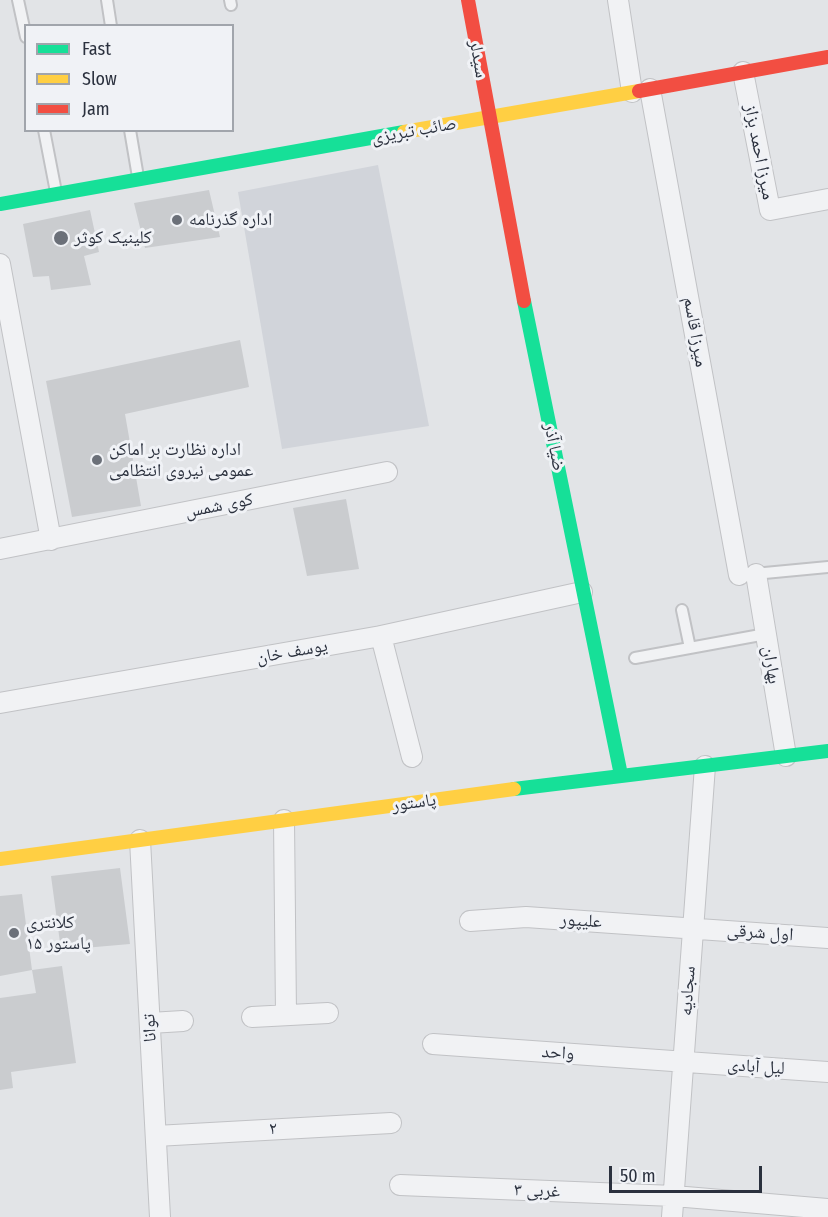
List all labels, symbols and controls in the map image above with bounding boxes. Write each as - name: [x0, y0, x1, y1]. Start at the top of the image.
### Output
- legend: [24, 24, 234, 132]
- text: Fast: [82, 38, 111, 60]
- street label: سیدلر: [464, 38, 492, 80]
- text: Slow: [82, 68, 117, 90]
- text: Jam: [82, 98, 110, 120]
- street label: میرزا احمد بزاز: [739, 102, 779, 202]
- street label: صائب تبریزی: [370, 113, 458, 149]
- place label: اداره گذرنامه: [189, 209, 272, 231]
- marker: اداره گذرنامه: [170, 213, 184, 227]
- place label: کلینیک کوثر: [74, 227, 152, 249]
- marker: کلینیک کوثر: [52, 229, 70, 247]
- street label: میرزا قاسم: [678, 295, 712, 369]
- street label: ضیا آذر: [539, 421, 569, 473]
- place label: اداره نظارت بر اماکن عمومی نیروی انتظامی: [109, 439, 253, 482]
- marker: اداره نظارت بر اماکن عمومی نیروی انتظامی: [90, 453, 104, 467]
- street label: کوی شمس: [183, 489, 255, 523]
- street label: یوسف خان: [255, 635, 329, 669]
- street label: بهاران: [757, 644, 785, 686]
- street label: پاستور: [391, 789, 437, 817]
- street label: علیپور: [560, 909, 602, 933]
- place label: کلانتری ۱۵ پاستور: [26, 912, 91, 954]
- street label: اول شرقی: [726, 920, 794, 946]
- marker: کلانتری ۱۵ پاستور: [7, 926, 21, 940]
- street label: سجادیه: [675, 965, 701, 1017]
- street label: توانا: [138, 1013, 162, 1043]
- street label: واحد: [541, 1041, 575, 1065]
- street label: لیل آبادی: [727, 1054, 785, 1080]
- street label: ۲: [268, 1118, 278, 1140]
- scale bar: [612, 1154, 765, 1192]
- text: 50 m: [620, 1165, 656, 1187]
- street label: ۳ غربی: [514, 1179, 560, 1203]

